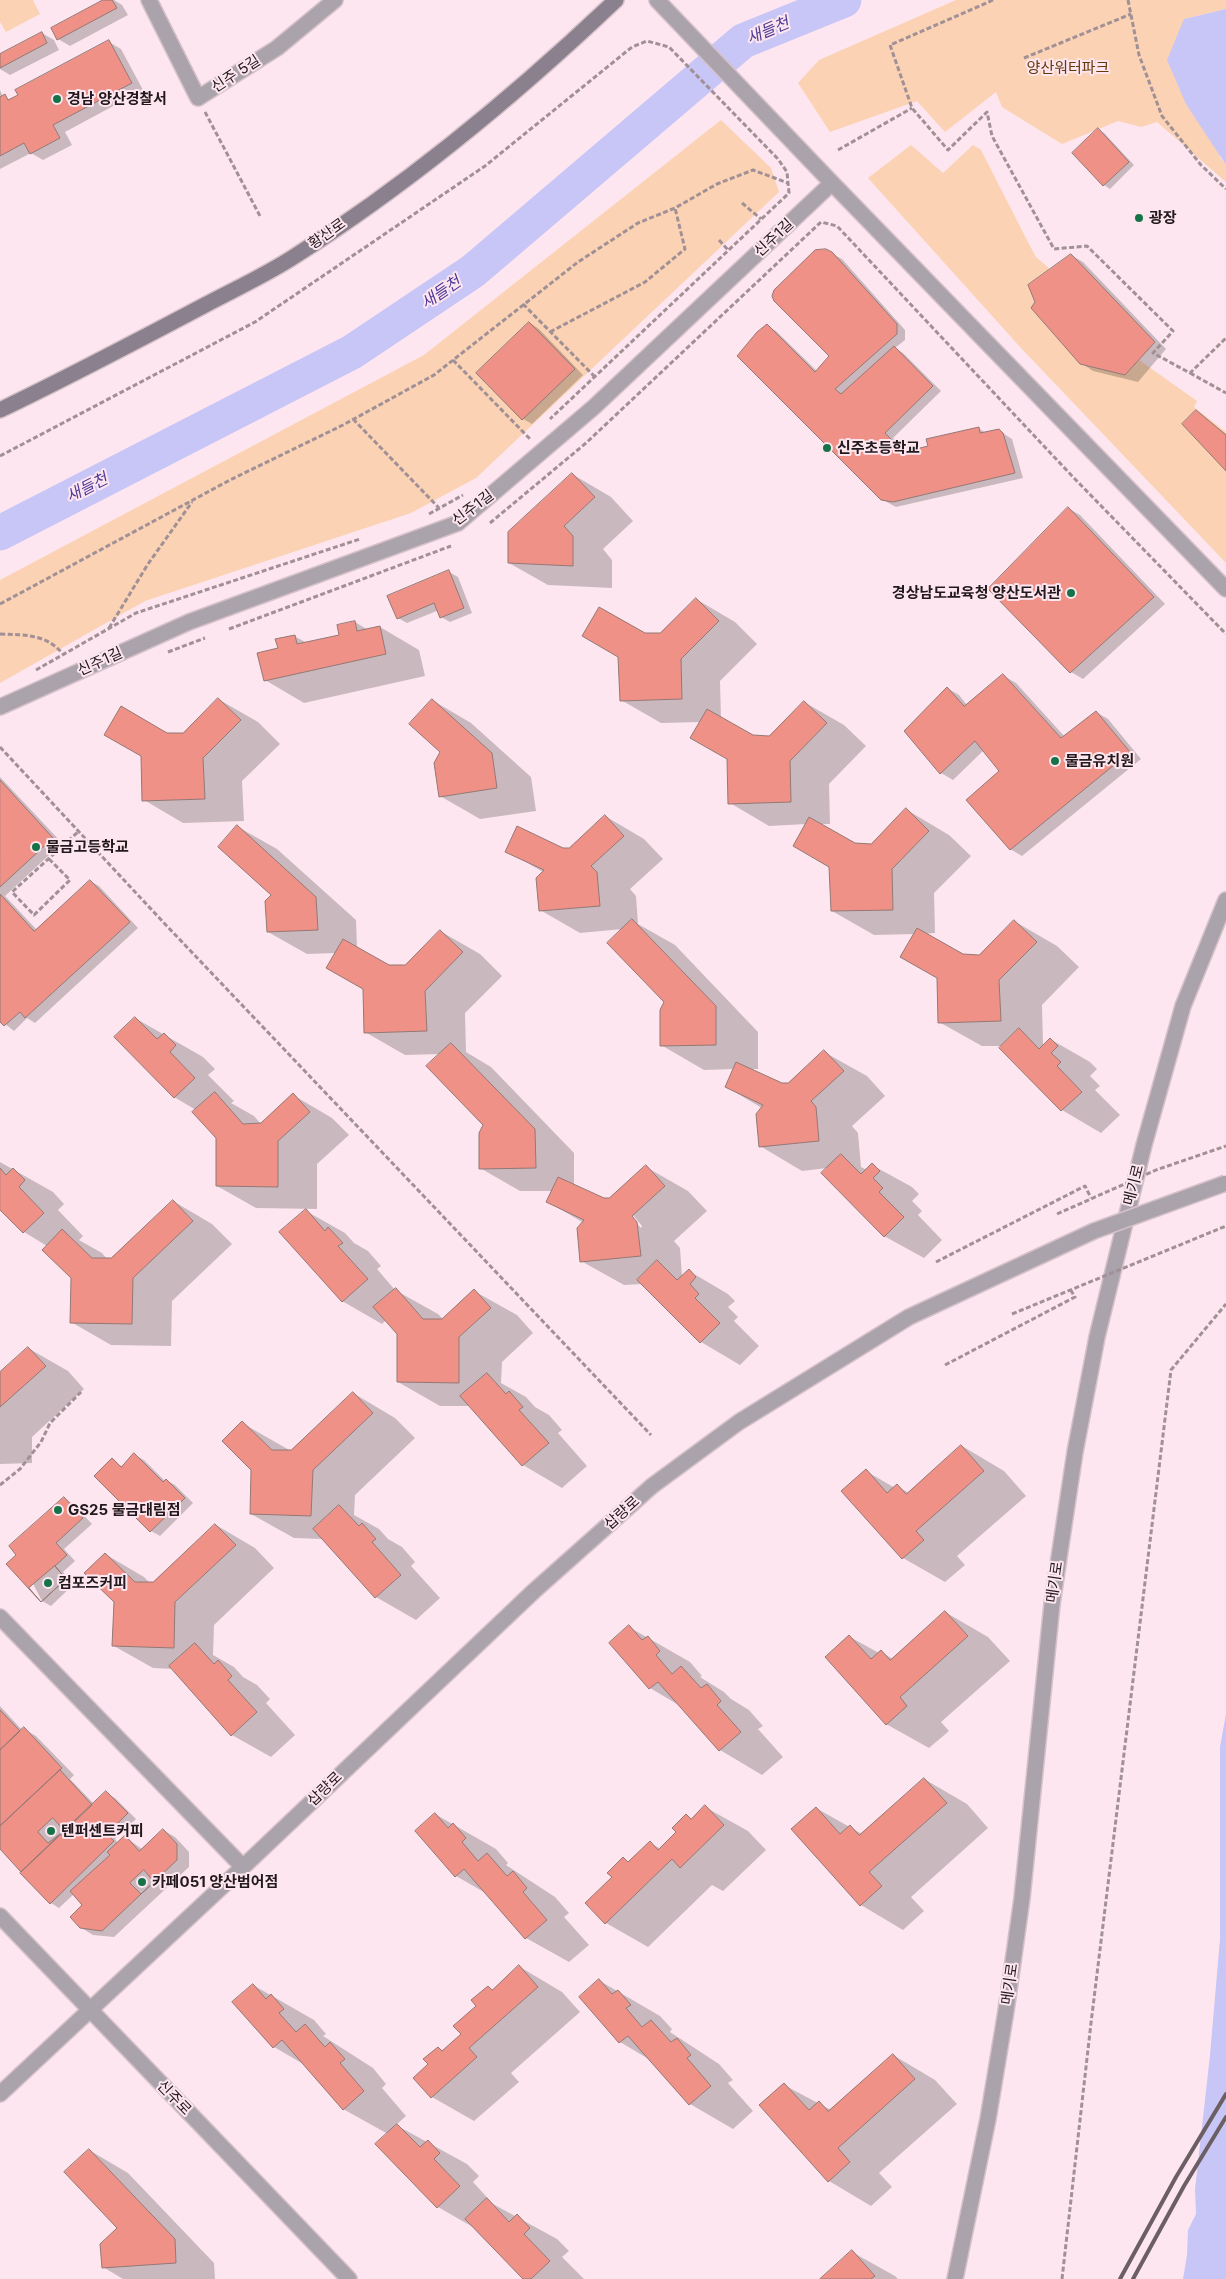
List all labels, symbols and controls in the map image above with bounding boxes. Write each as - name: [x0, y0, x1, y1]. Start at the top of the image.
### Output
- water label: 새들천: [744, 14, 792, 48]
- street label: 신주 5길: [208, 52, 264, 96]
- park label: 양산워터파크: [1027, 59, 1109, 77]
- place label: 경남 양산경찰서: [67, 90, 167, 108]
- marker: 경남 양산경찰서: [51, 93, 63, 105]
- place label: 광장: [1149, 209, 1177, 227]
- marker: 광장: [1133, 212, 1145, 224]
- street label: 황산로: [305, 215, 349, 253]
- street label: 신주1길: [750, 215, 798, 261]
- water label: 새들천: [417, 273, 465, 313]
- place label: 신주초등학교: [837, 439, 920, 457]
- marker: 신주초등학교: [821, 442, 833, 454]
- water label: 새들천: [63, 469, 111, 507]
- street label: 신주1길: [449, 487, 497, 529]
- place label: 경상남도교육청 양산도서관: [892, 584, 1061, 602]
- marker: 경상남도교육청 양산도서관: [1065, 587, 1077, 599]
- street label: 신주1길: [75, 644, 125, 680]
- place label: 물금유치원: [1065, 752, 1134, 770]
- marker: 물금유치원: [1049, 755, 1061, 767]
- place label: 물금고등학교: [46, 838, 129, 856]
- marker: 물금고등학교: [30, 841, 42, 853]
- street label: 메기로: [1120, 1163, 1148, 1207]
- street label: 삽량로: [601, 1492, 643, 1534]
- place label: GS25 물금대림점: [68, 1501, 181, 1519]
- marker: GS25 물금대림점: [52, 1504, 64, 1516]
- street label: 메기로: [1043, 1560, 1067, 1604]
- place label: 컴포즈커피: [58, 1574, 127, 1592]
- marker: 컴포즈커피: [42, 1577, 54, 1589]
- street label: 삽량로: [304, 1768, 346, 1810]
- place label: 텐퍼센트커피: [61, 1822, 144, 1840]
- marker: 텐퍼센트커피: [45, 1825, 57, 1837]
- place label: 카페051 양산범어점: [152, 1873, 278, 1891]
- marker: 카페051 양산범어점: [136, 1876, 148, 1888]
- street label: 메기로: [998, 1962, 1022, 2006]
- street label: 신주로: [153, 2077, 195, 2119]

